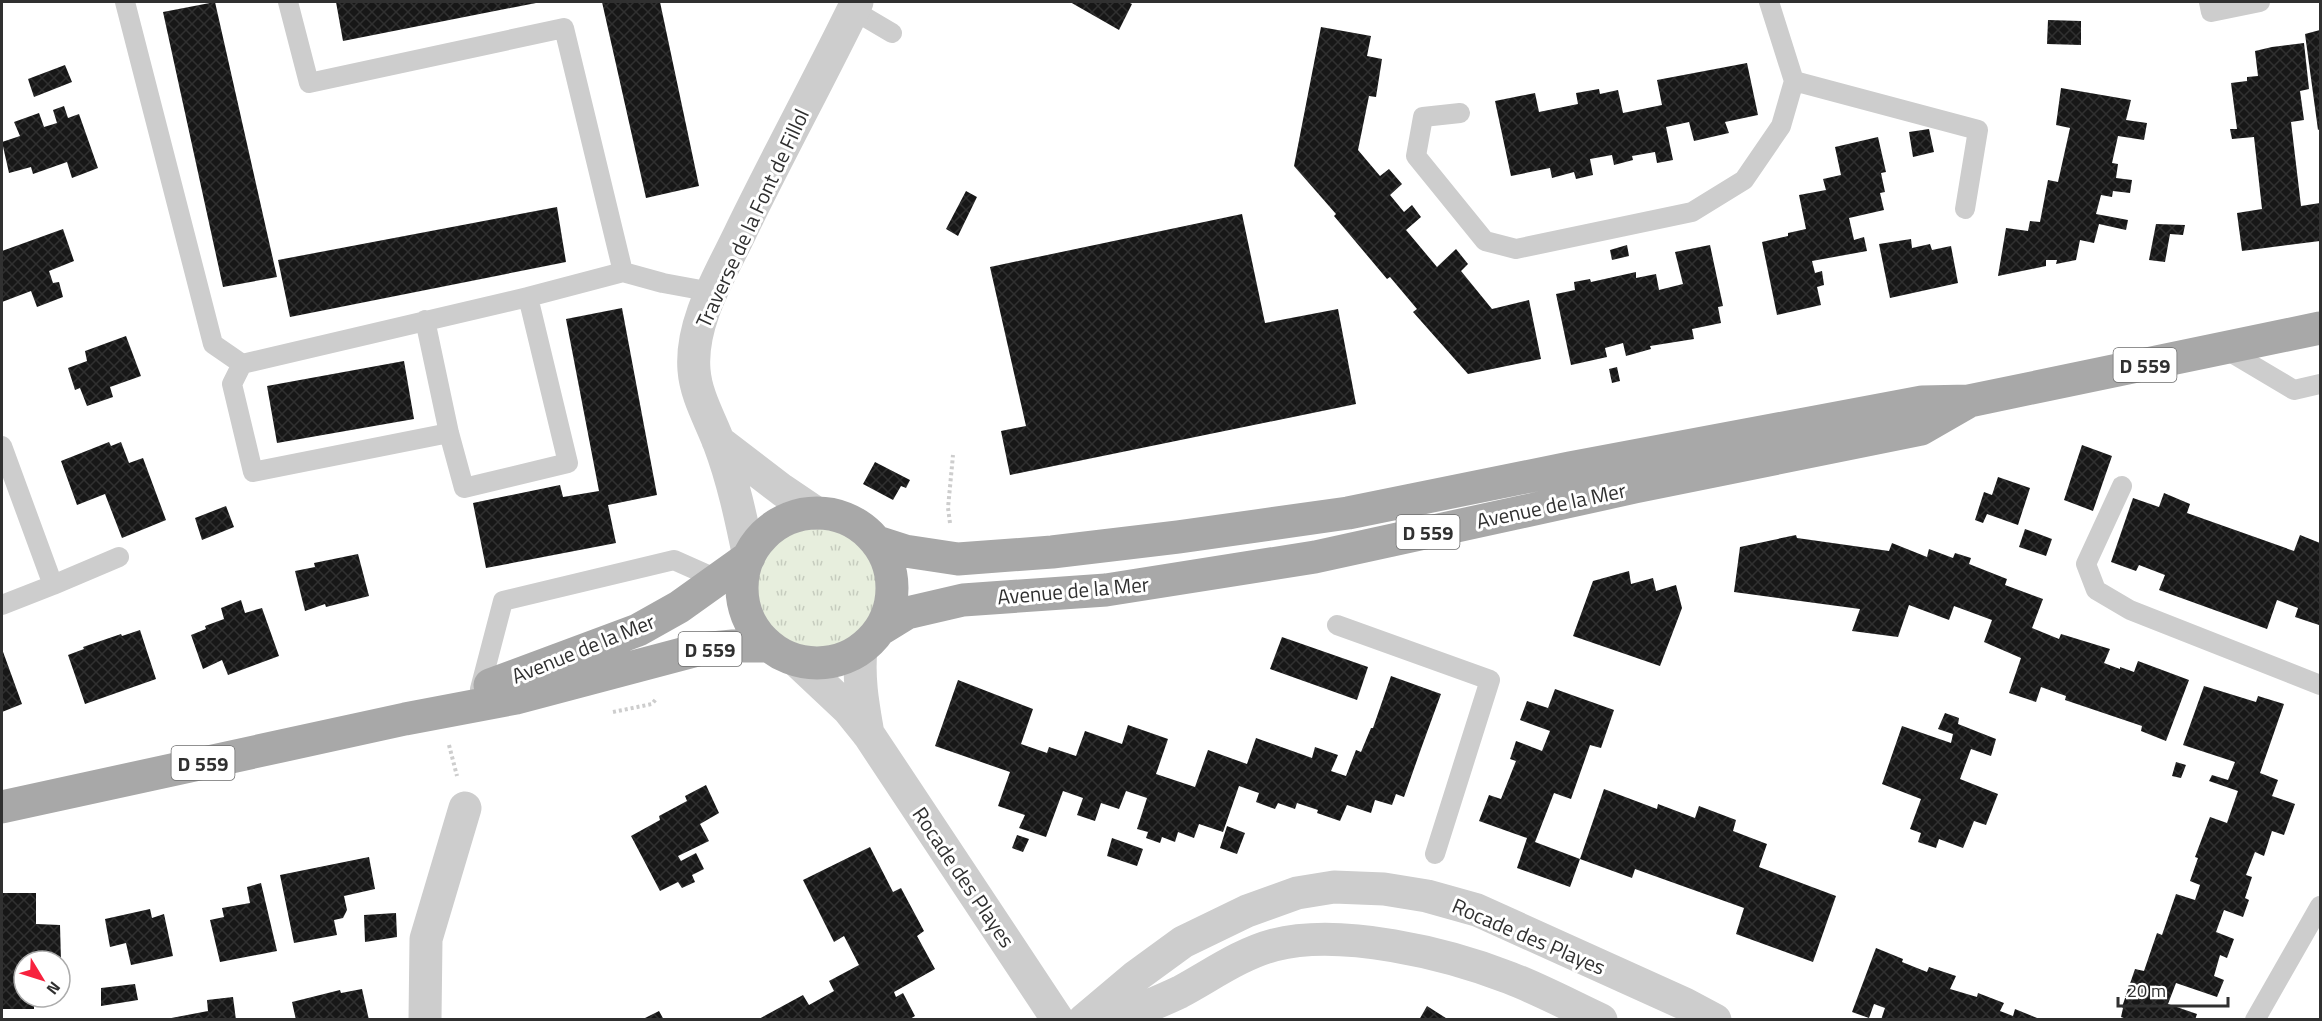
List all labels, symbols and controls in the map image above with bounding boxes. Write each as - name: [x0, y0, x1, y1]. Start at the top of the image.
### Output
- street label: Traverse de la Font de Fillol: [687, 103, 817, 333]
- road number: D 559: [2114, 348, 2176, 382]
- street label: Avenue de la Mer: [1473, 474, 1629, 536]
- road number: D 559: [1396, 515, 1460, 549]
- street label: Avenue de la Mer: [996, 567, 1150, 613]
- street label: Avenue de la Mer: [507, 605, 659, 691]
- road number: D 559: [678, 632, 742, 666]
- road number: D 559: [172, 746, 234, 780]
- street label: Rocade des Playes: [905, 800, 1023, 954]
- street label: Rocade des Playes: [1447, 889, 1611, 983]
- north arrow: [12, 949, 72, 1009]
- scale bar: [2118, 970, 2228, 1008]
- text: N: [41, 976, 67, 1000]
- text: 20 m: [2127, 977, 2166, 1004]

